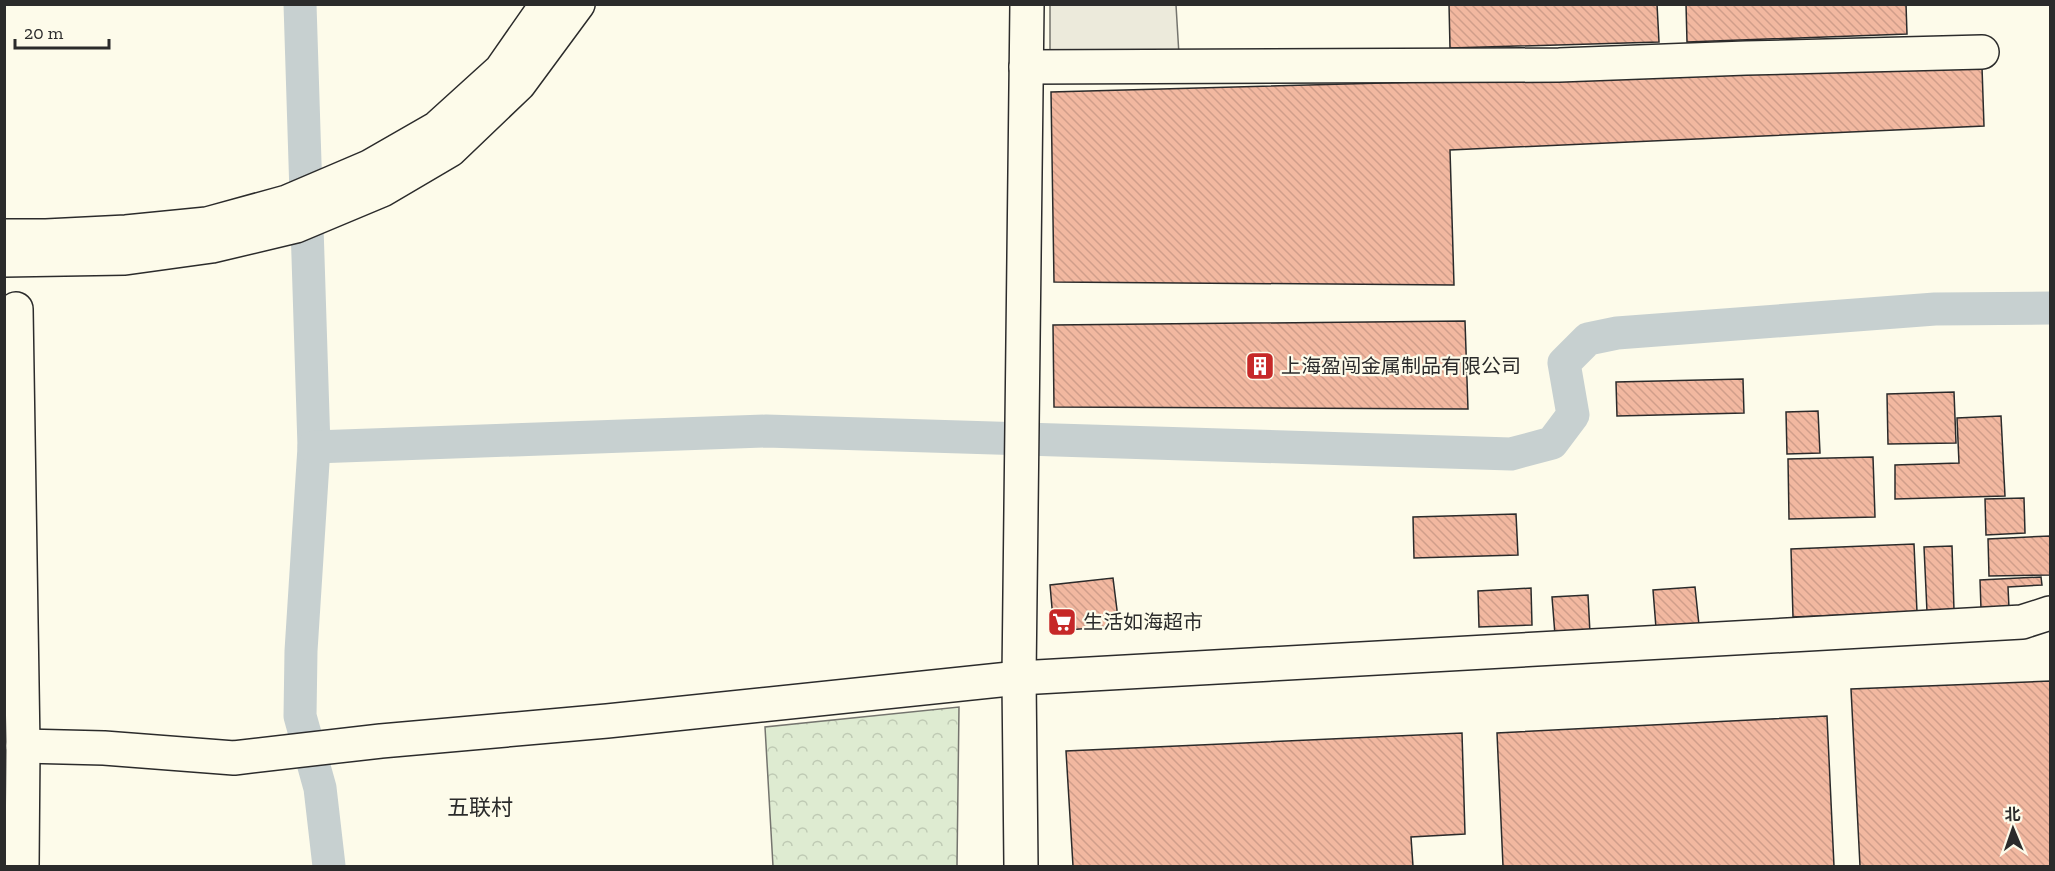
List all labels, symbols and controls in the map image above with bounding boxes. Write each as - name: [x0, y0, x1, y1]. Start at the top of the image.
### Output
- scale bar: [15, 12, 110, 50]
- text: 20 m: [24, 22, 64, 44]
- building icon: 上海盈闯金属制品有限公司: [1244, 350, 1276, 382]
- place label: 上海盈闯金属制品有限公司: [1281, 354, 1521, 378]
- supermarket icon: 生活如海超市: [1046, 606, 1078, 638]
- place label: 生活如海超市: [1083, 610, 1203, 634]
- district label: 五联村: [447, 794, 513, 821]
- north arrow: [1983, 799, 2043, 859]
- text: 北: [2004, 805, 2021, 824]

